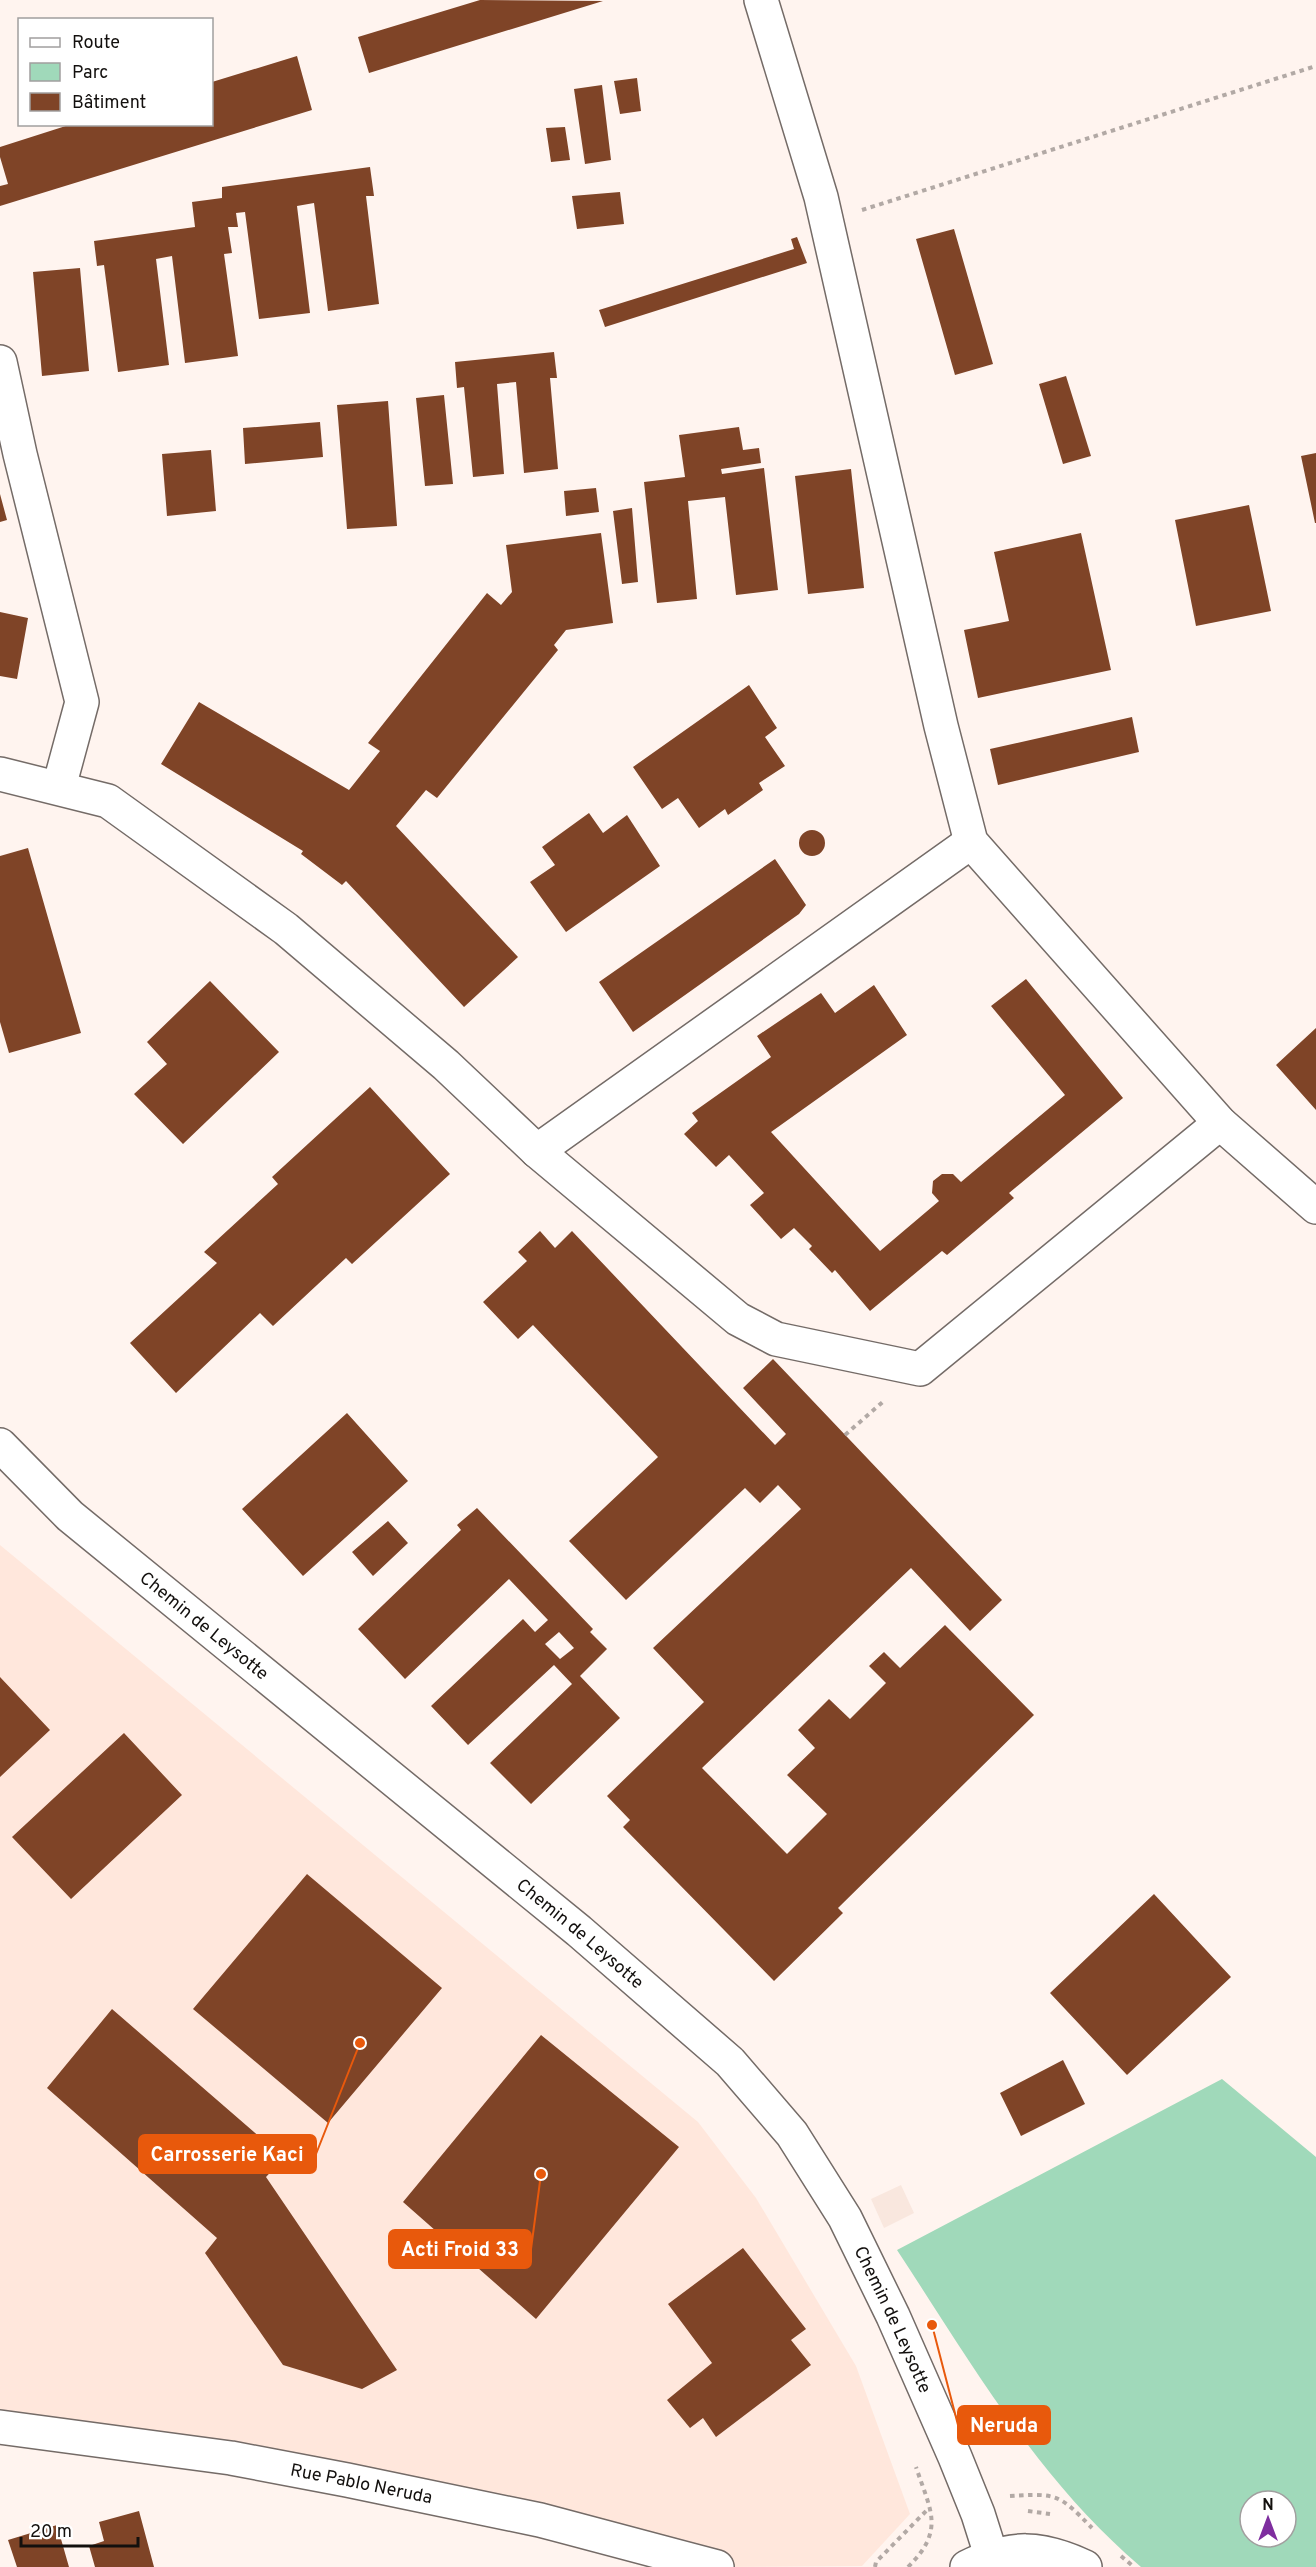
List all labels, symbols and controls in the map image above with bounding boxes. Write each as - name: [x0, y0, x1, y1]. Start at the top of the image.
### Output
- legend: [18, 18, 213, 126]
- text: Route: [72, 32, 120, 55]
- text: Parc: [72, 62, 108, 85]
- text: Bâtiment: [72, 92, 146, 115]
- street label: Chemin de Leysotte: [134, 1567, 273, 1686]
- street label: Chemin de Leysotte: [511, 1874, 648, 1995]
- callout: Carrosserie Kaci: [139, 2135, 316, 2173]
- text: Carrosserie Kaci: [150, 2143, 304, 2169]
- callout: Acti Froid 33: [389, 2230, 531, 2268]
- text: Acti Froid 33: [401, 2238, 519, 2264]
- street label: Chemin de Leysotte: [848, 2243, 936, 2397]
- callout: Neruda: [958, 2406, 1050, 2444]
- text: Neruda: [970, 2414, 1038, 2440]
- street label: Rue Pablo Neruda: [288, 2459, 434, 2510]
- north arrow: [1238, 2489, 1298, 2549]
- text: N: [1262, 2496, 1274, 2516]
- scale bar: [21, 2510, 138, 2548]
- text: 20 m: [30, 2521, 72, 2544]

